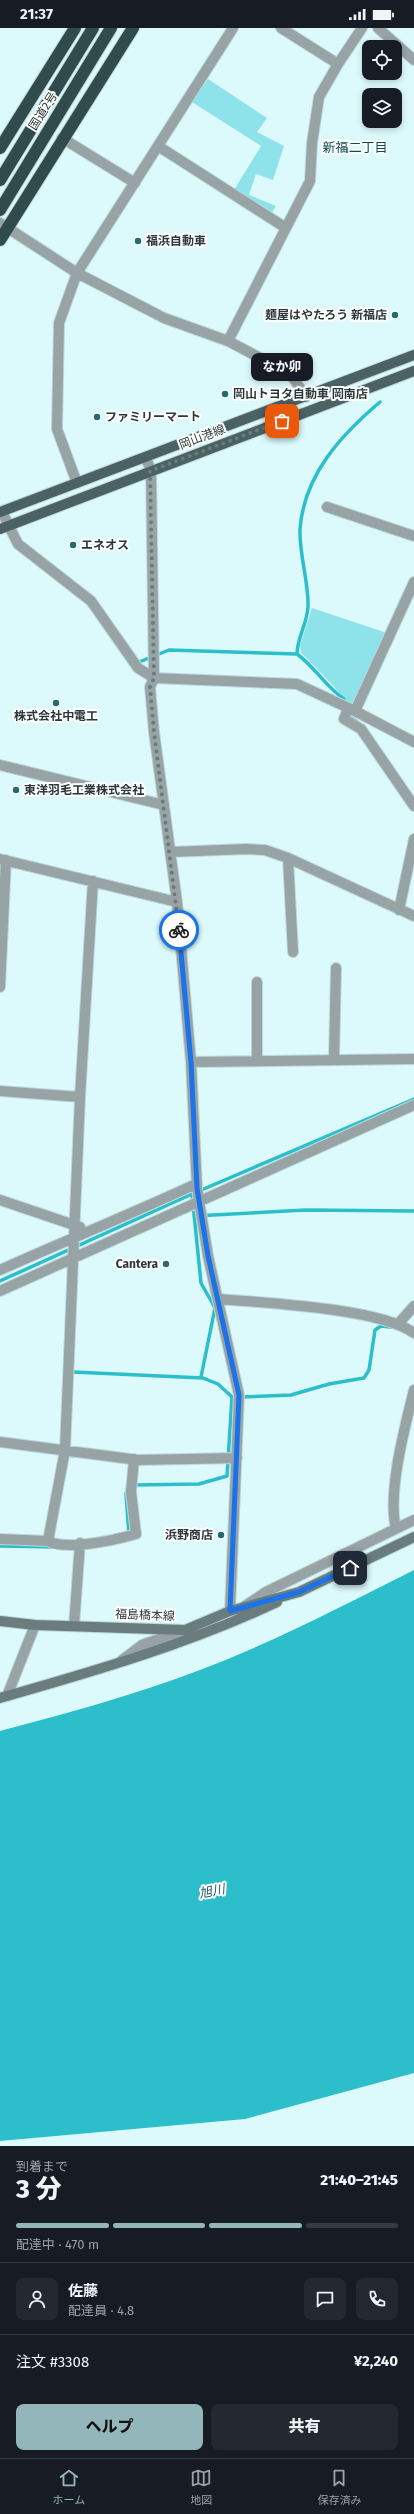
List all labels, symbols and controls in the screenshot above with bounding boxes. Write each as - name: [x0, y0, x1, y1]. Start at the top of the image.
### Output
- text: 21:37: [20, 5, 53, 23]
- map controls: [362, 40, 402, 128]
- button: locate: [362, 40, 402, 80]
- button: layers: [362, 88, 402, 128]
- street label: 国道2号: [26, 90, 60, 132]
- district label: 新福二丁目: [322, 140, 388, 155]
- place label: 福浜自動車: [146, 234, 206, 248]
- marker: 福浜自動車: [133, 236, 143, 246]
- place label: 麺屋はやたろう 新福店: [265, 308, 387, 322]
- marker: 麺屋はやたろう 新福店: [390, 310, 400, 320]
- callout: なか卯: [251, 353, 313, 381]
- text: なか卯: [262, 359, 302, 374]
- place label: 岡山トヨタ自動車 岡南店: [233, 387, 368, 401]
- marker: 岡山トヨタ自動車 岡南店: [220, 389, 230, 399]
- pin: [265, 404, 299, 438]
- place label: ファミリーマート: [105, 410, 201, 424]
- icon: bag: [271, 410, 293, 432]
- marker: ファミリーマート: [92, 412, 102, 422]
- street label: 岡山港線: [177, 422, 227, 452]
- place label: エネオス: [81, 538, 129, 552]
- marker: エネオス: [68, 540, 78, 550]
- marker: 株式会社中電工: [51, 698, 61, 708]
- place label: 株式会社中電工: [14, 709, 98, 723]
- place label: 東洋羽毛工業株式会社: [24, 783, 144, 797]
- marker: 東洋羽毛工業株式会社: [11, 785, 21, 795]
- courier: [159, 910, 199, 950]
- icon: bike: [168, 919, 190, 941]
- place label: Cantera: [116, 1257, 158, 1271]
- marker: Cantera: [161, 1259, 171, 1269]
- place label: 浜野商店: [165, 1528, 213, 1542]
- marker: 浜野商店: [216, 1530, 226, 1540]
- pin: [333, 1551, 367, 1585]
- icon: home: [339, 1557, 361, 1579]
- street label: 福島橋本線: [115, 1607, 175, 1623]
- water label: 旭川: [198, 1881, 228, 1901]
- text: 到着まで: [16, 2159, 68, 2174]
- text: 21:40–21:45: [320, 2171, 398, 2189]
- text: 3 分: [16, 2174, 62, 2205]
- text: 配達中 · 470 m: [16, 2237, 99, 2252]
- button: person: [16, 2278, 58, 2320]
- button: chat: [304, 2278, 346, 2320]
- button: phone: [356, 2278, 398, 2320]
- text: 佐藤: [68, 2282, 98, 2300]
- text: 配達員 · 4.8: [68, 2303, 134, 2318]
- text: ¥2,240: [354, 2352, 398, 2370]
- text: 注文 #3308: [16, 2353, 89, 2371]
- button: ヘルプ: [16, 2404, 203, 2450]
- button: 共有: [211, 2404, 398, 2450]
- tab: ホーム: [53, 2467, 85, 2507]
- tab: 地図: [190, 2467, 212, 2507]
- tab: 保存済み: [317, 2467, 361, 2507]

